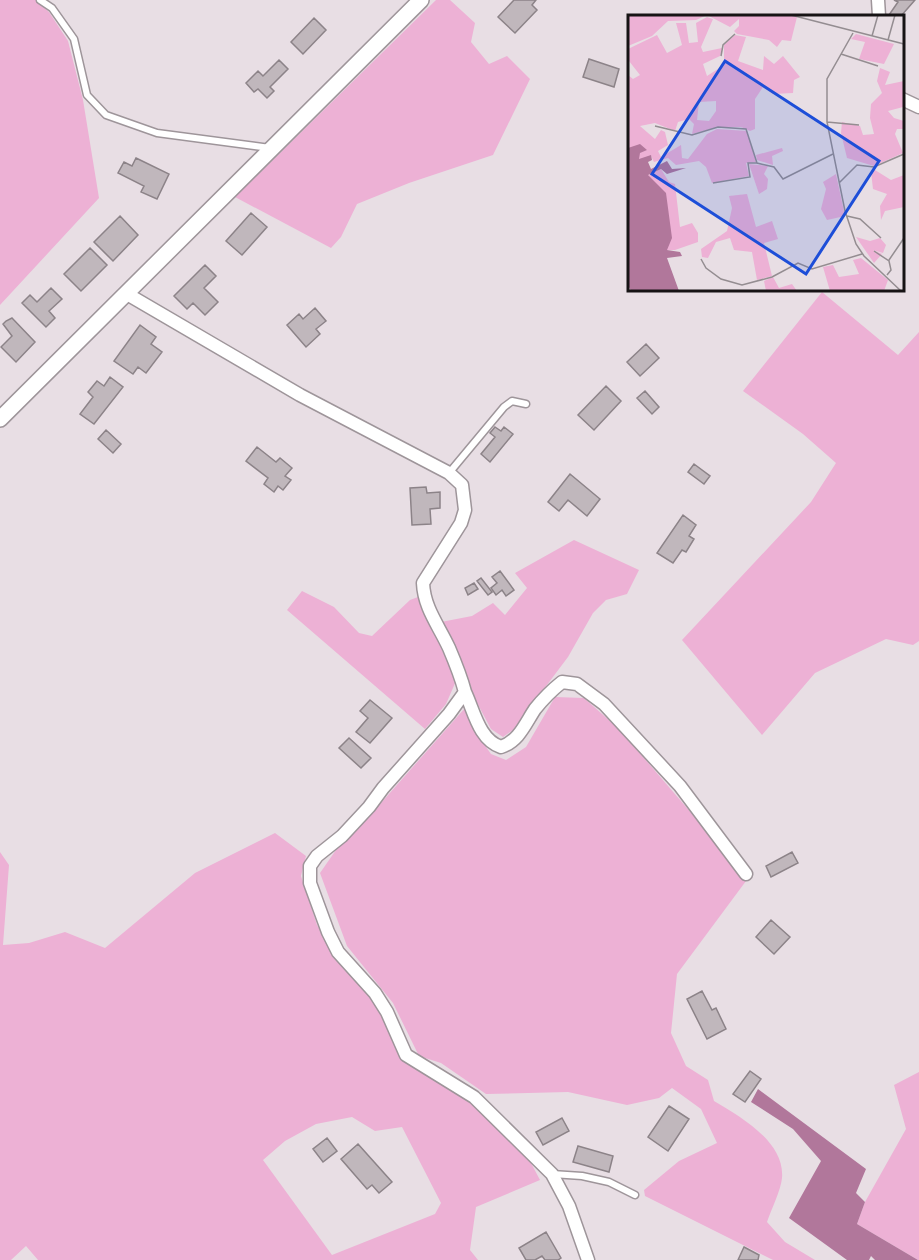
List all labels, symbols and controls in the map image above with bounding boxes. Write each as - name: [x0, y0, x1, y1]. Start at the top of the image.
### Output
- inset map: [628, 15, 904, 291]

